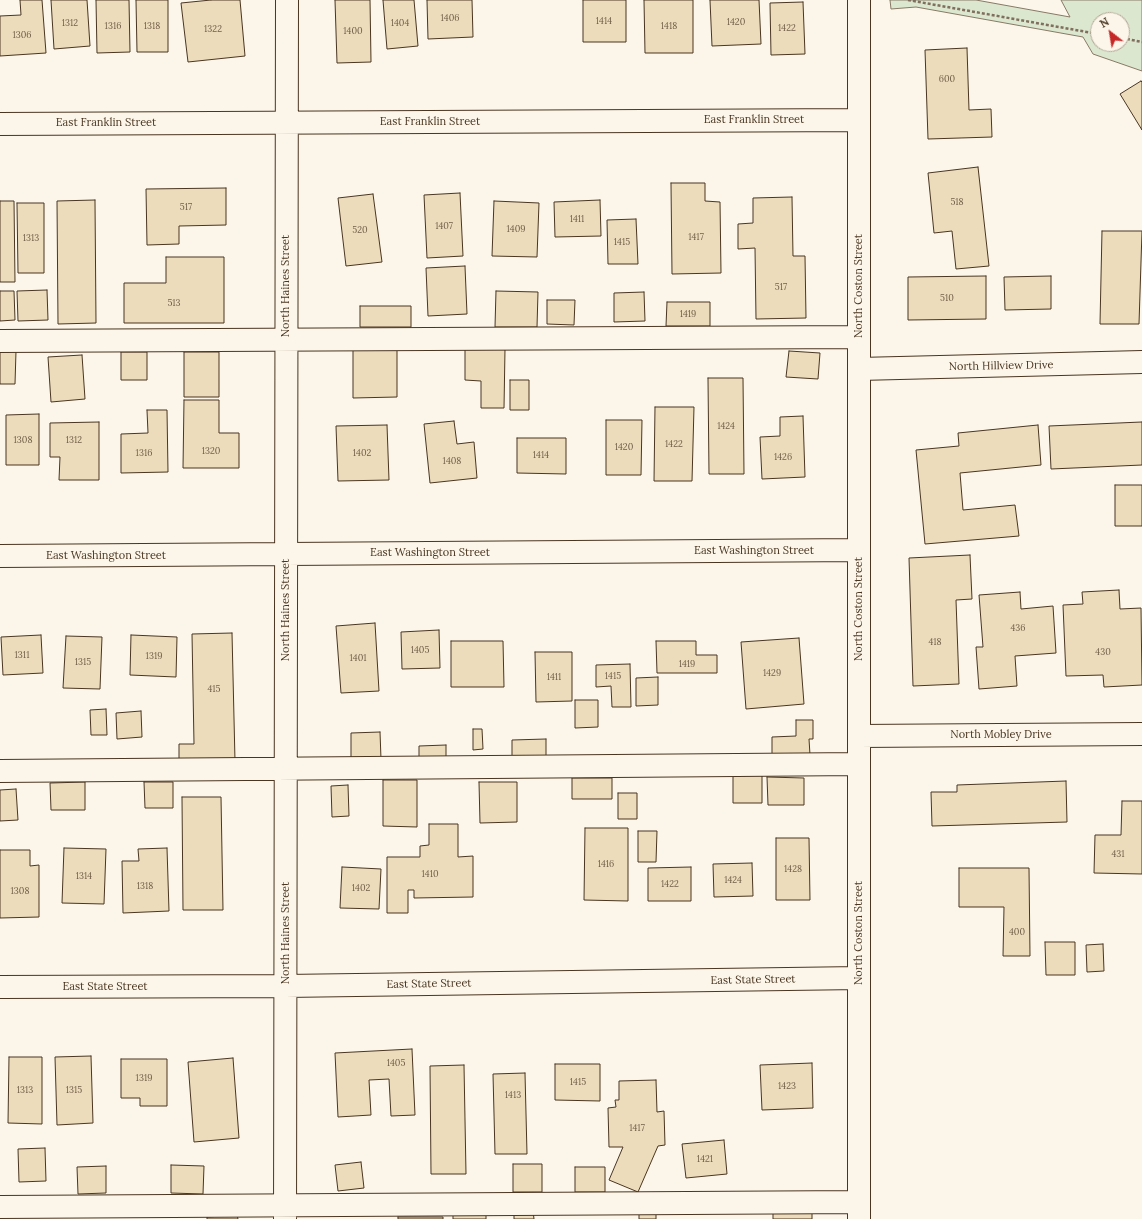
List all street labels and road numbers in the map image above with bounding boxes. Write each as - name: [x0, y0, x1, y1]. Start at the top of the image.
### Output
- street label: East Franklin Street: [704, 113, 804, 127]
- street label: East Franklin Street: [380, 115, 480, 129]
- street label: East Franklin Street: [56, 116, 156, 130]
- street label: North Coston Street: [852, 234, 866, 338]
- street label: North Haines Street: [279, 235, 293, 337]
- street label: North Hillview Drive: [949, 358, 1053, 374]
- street label: East Washington Street: [694, 544, 814, 558]
- street label: East Washington Street: [370, 546, 490, 560]
- street label: East Washington Street: [46, 549, 166, 563]
- street label: North Coston Street: [852, 557, 866, 661]
- street label: North Haines Street: [279, 559, 293, 661]
- street label: North Mobley Drive: [950, 728, 1052, 742]
- street label: North Coston Street: [852, 881, 866, 985]
- street label: North Haines Street: [279, 882, 293, 984]
- street label: East State Street: [710, 973, 796, 987]
- street label: East State Street: [386, 977, 472, 991]
- street label: East State Street: [62, 980, 148, 994]

